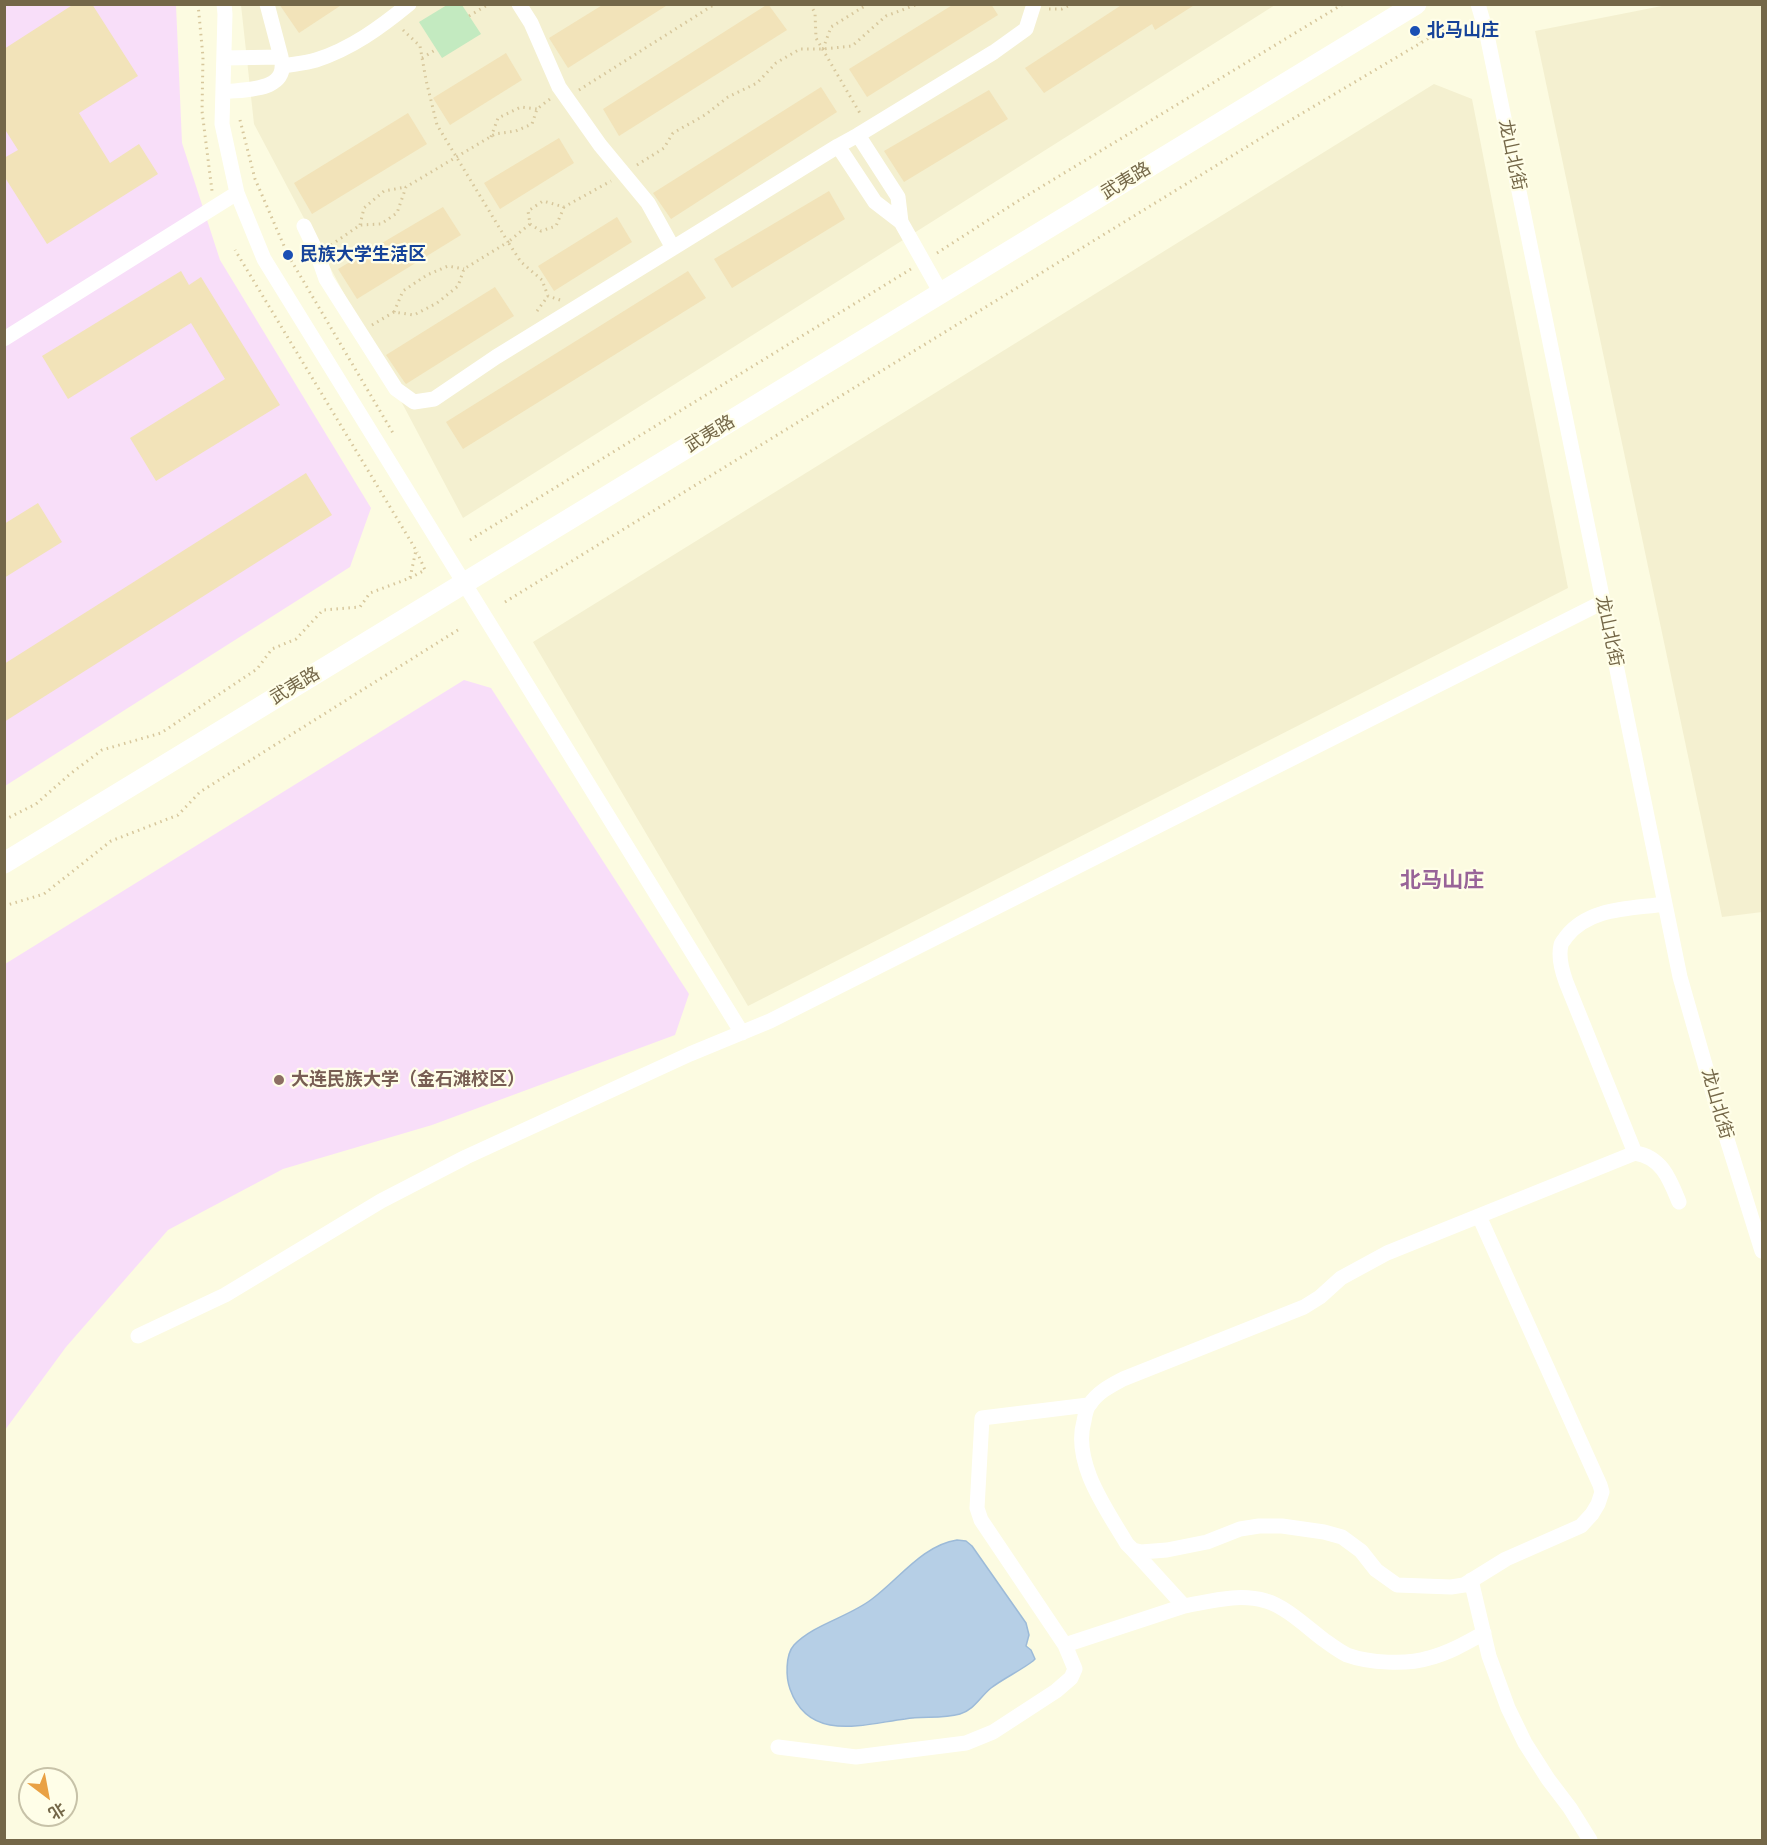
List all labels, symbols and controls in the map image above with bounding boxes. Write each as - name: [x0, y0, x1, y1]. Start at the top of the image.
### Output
- place label: 北马山庄: [1427, 20, 1499, 42]
- marker: 北马山庄: [1408, 24, 1422, 38]
- street label: 龙山北街: [1494, 118, 1530, 192]
- street label: 武夷路: [1097, 158, 1155, 204]
- place label: 民族大学生活区: [300, 244, 426, 266]
- marker: 民族大学生活区: [281, 248, 295, 262]
- street label: 武夷路: [681, 411, 739, 457]
- street label: 龙山北街: [1591, 594, 1627, 668]
- street label: 武夷路: [266, 663, 324, 709]
- district label: 北马山庄: [1400, 868, 1484, 894]
- street label: 龙山北街: [1697, 1066, 1737, 1142]
- place label: 大连民族大学（金石滩校区）: [291, 1069, 525, 1091]
- marker: 大连民族大学（金石滩校区）: [272, 1073, 286, 1087]
- north arrow: [18, 1767, 78, 1827]
- text: 北: [45, 1799, 69, 1823]

